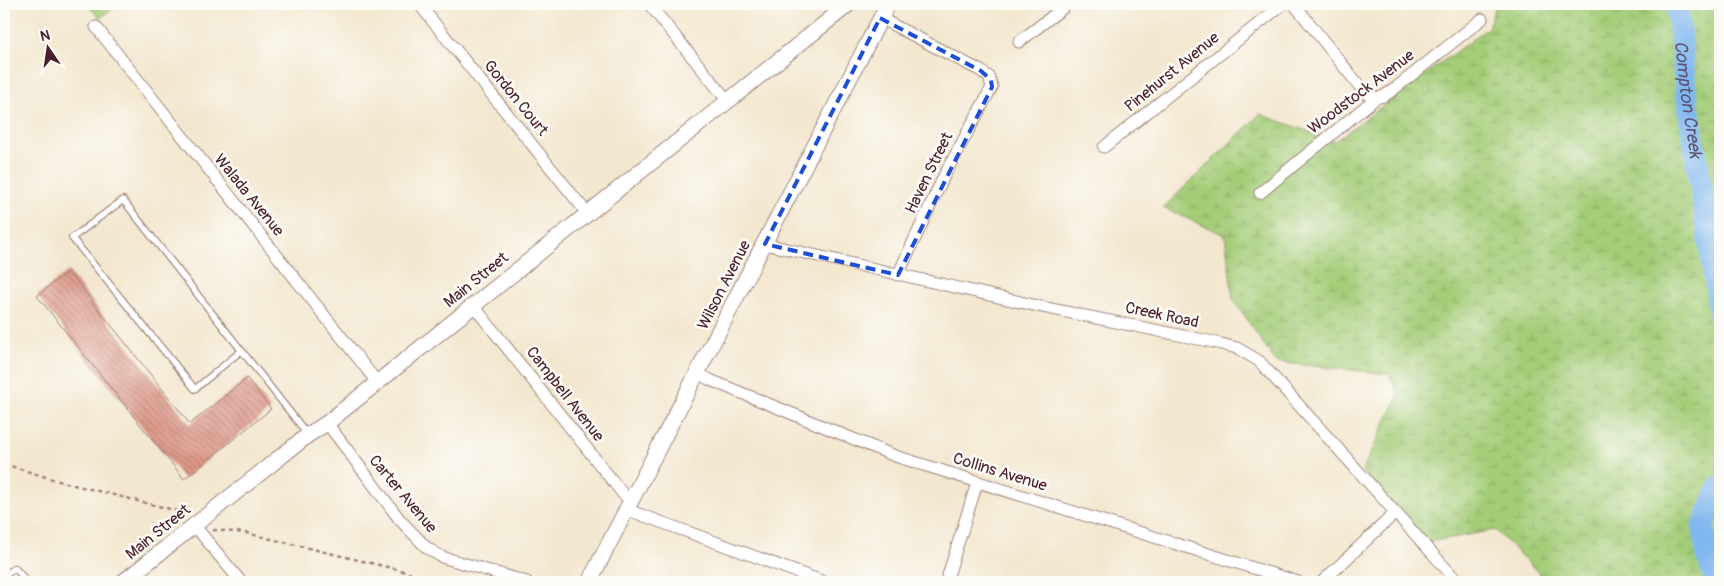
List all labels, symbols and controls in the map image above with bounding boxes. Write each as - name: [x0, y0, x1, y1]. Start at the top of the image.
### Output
- north arrow: [22, 22, 72, 72]
- text: N: [39, 26, 52, 45]
- street label: Pinehurst Avenue: [1121, 28, 1223, 116]
- water label: Compton Creek: [1669, 40, 1708, 161]
- street label: Woodstock Avenue: [1304, 45, 1418, 139]
- street label: Gordon Court: [479, 56, 553, 140]
- street label: Haven Street: [901, 128, 958, 217]
- street label: Walada Avenue: [210, 150, 288, 240]
- street label: Wilson Avenue: [693, 237, 755, 333]
- street label: Main Street: [440, 247, 513, 312]
- street label: Creek Road: [1124, 297, 1200, 333]
- street label: Campbell Avenue: [522, 342, 608, 446]
- street label: Collins Avenue: [951, 448, 1050, 496]
- street label: Carter Avenue: [365, 451, 441, 537]
- street label: Main Street: [122, 499, 195, 564]

